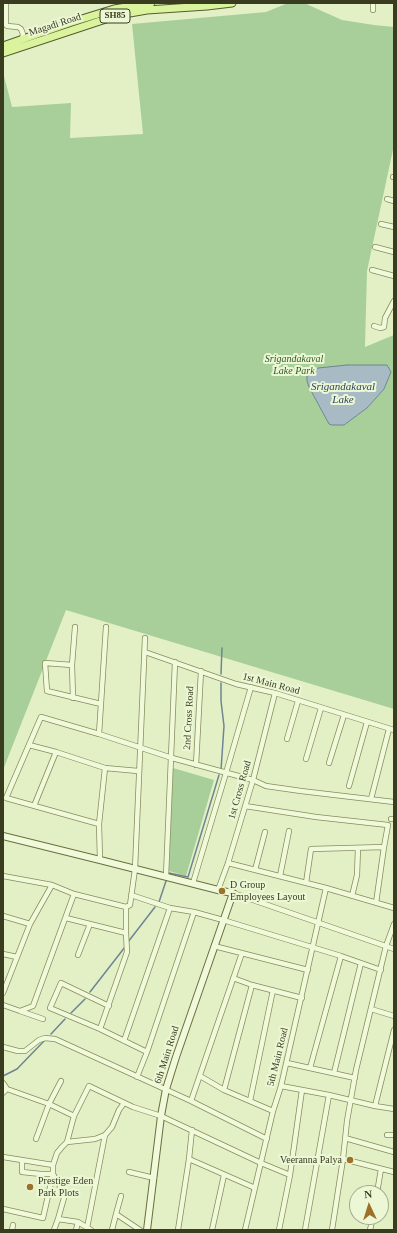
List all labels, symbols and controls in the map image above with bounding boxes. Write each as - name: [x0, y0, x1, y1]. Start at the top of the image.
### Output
- road number: SH85: [100, 9, 130, 23]
- street label: Magadi Road: [27, 11, 83, 39]
- park label: Srigandakaval Lake Park: [265, 353, 323, 376]
- water label: Srigandakaval Lake: [311, 380, 375, 406]
- street label: 1st Main Road: [241, 671, 301, 697]
- street label: 2nd Cross Road: [181, 686, 197, 750]
- street label: 1st Cross Road: [226, 759, 254, 821]
- place label: D Group Employees Layout: [230, 879, 305, 902]
- marker: D Group Employees Layout: [217, 886, 227, 896]
- street label: 6th Main Road: [152, 1025, 182, 1085]
- street label: 5th Main Road: [265, 1026, 291, 1088]
- place label: Veeranna Palya: [280, 1154, 342, 1166]
- marker: Veeranna Palya: [345, 1155, 355, 1165]
- place label: Prestige Eden Park Plots: [38, 1175, 93, 1198]
- marker: Prestige Eden Park Plots: [25, 1182, 35, 1192]
- north arrow: [349, 1185, 389, 1225]
- text: N: [364, 1188, 373, 1200]

